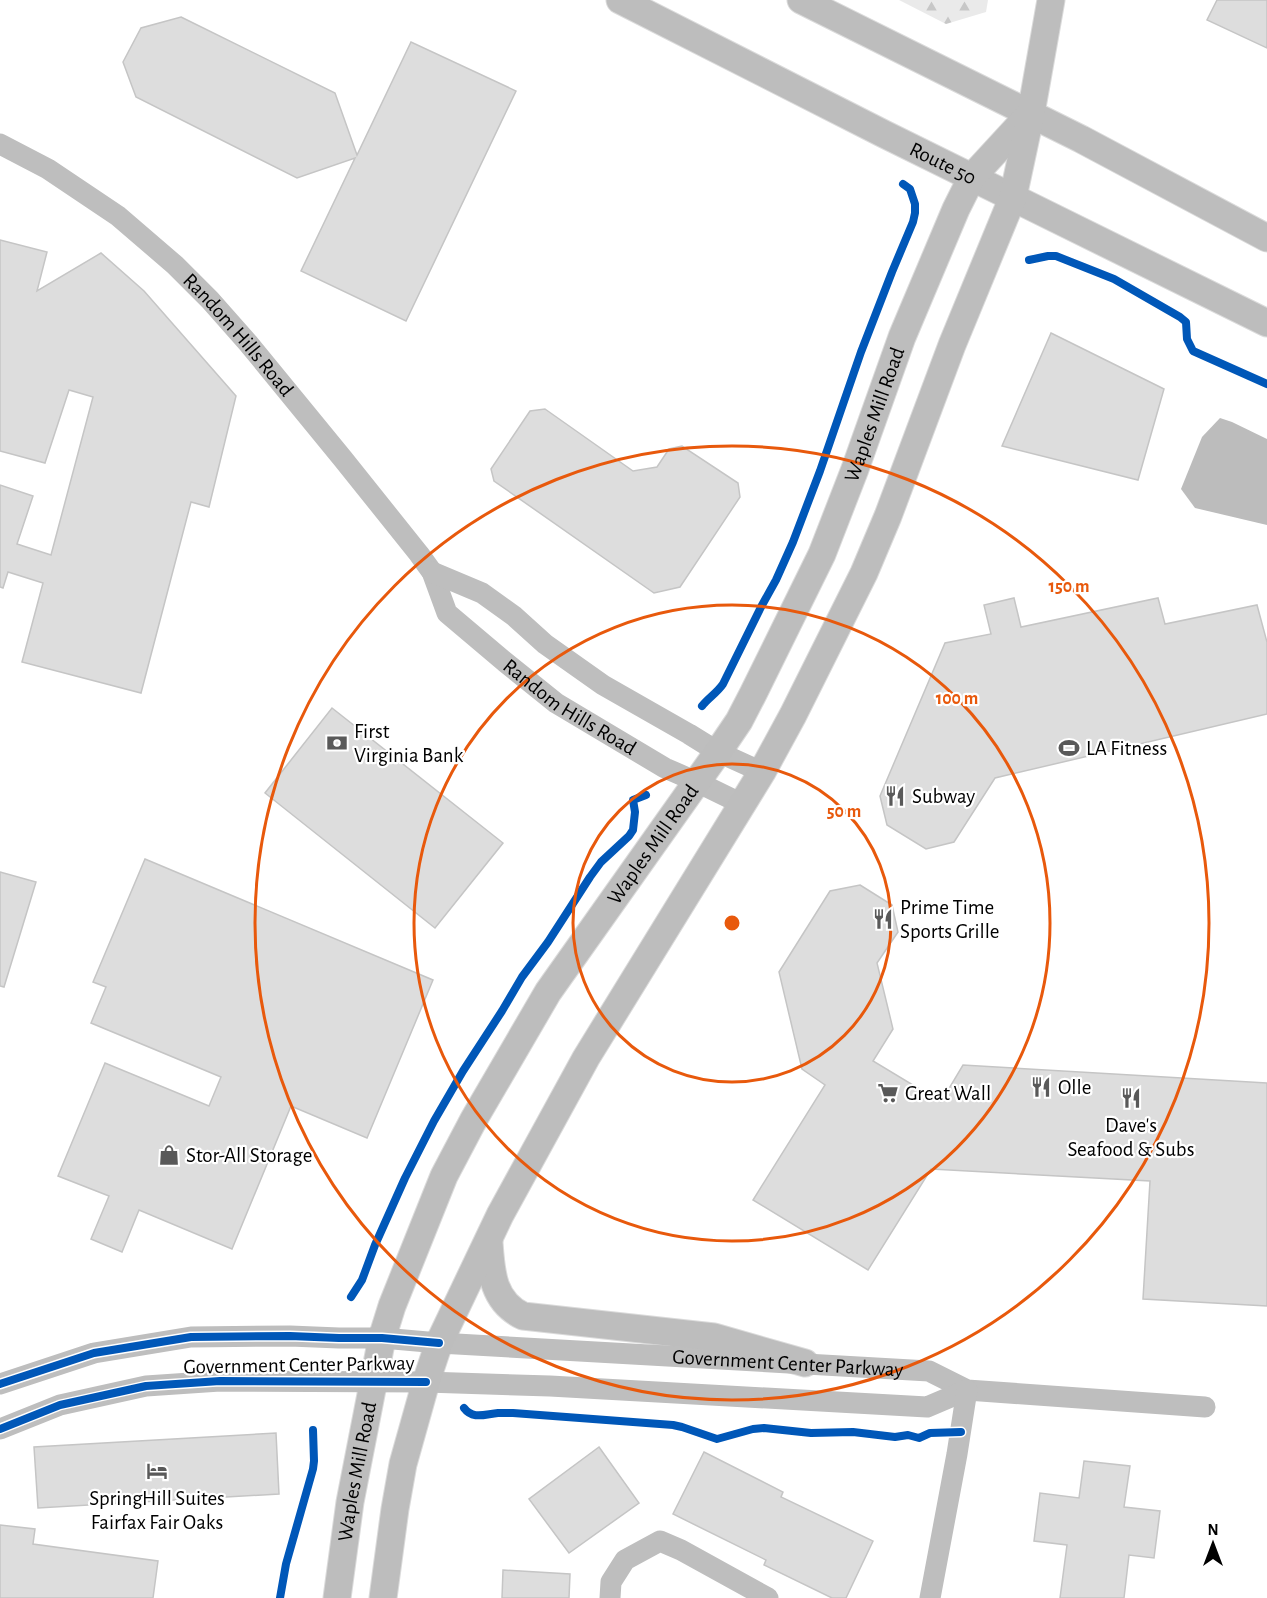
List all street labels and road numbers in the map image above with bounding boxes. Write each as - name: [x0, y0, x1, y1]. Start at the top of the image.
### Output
- street label: Route 50: [906, 138, 980, 188]
- street label: Random Hills Road: [179, 269, 298, 400]
- street label: Waples Mill Road: [841, 344, 908, 485]
- street label: Random Hills Road: [499, 655, 640, 759]
- street label: Waples Mill Road: [603, 780, 702, 908]
- street label: Government Center Parkway: [672, 1346, 904, 1380]
- street label: Government Center Parkway: [183, 1352, 415, 1378]
- street label: Waples Mill Road: [334, 1400, 380, 1543]

